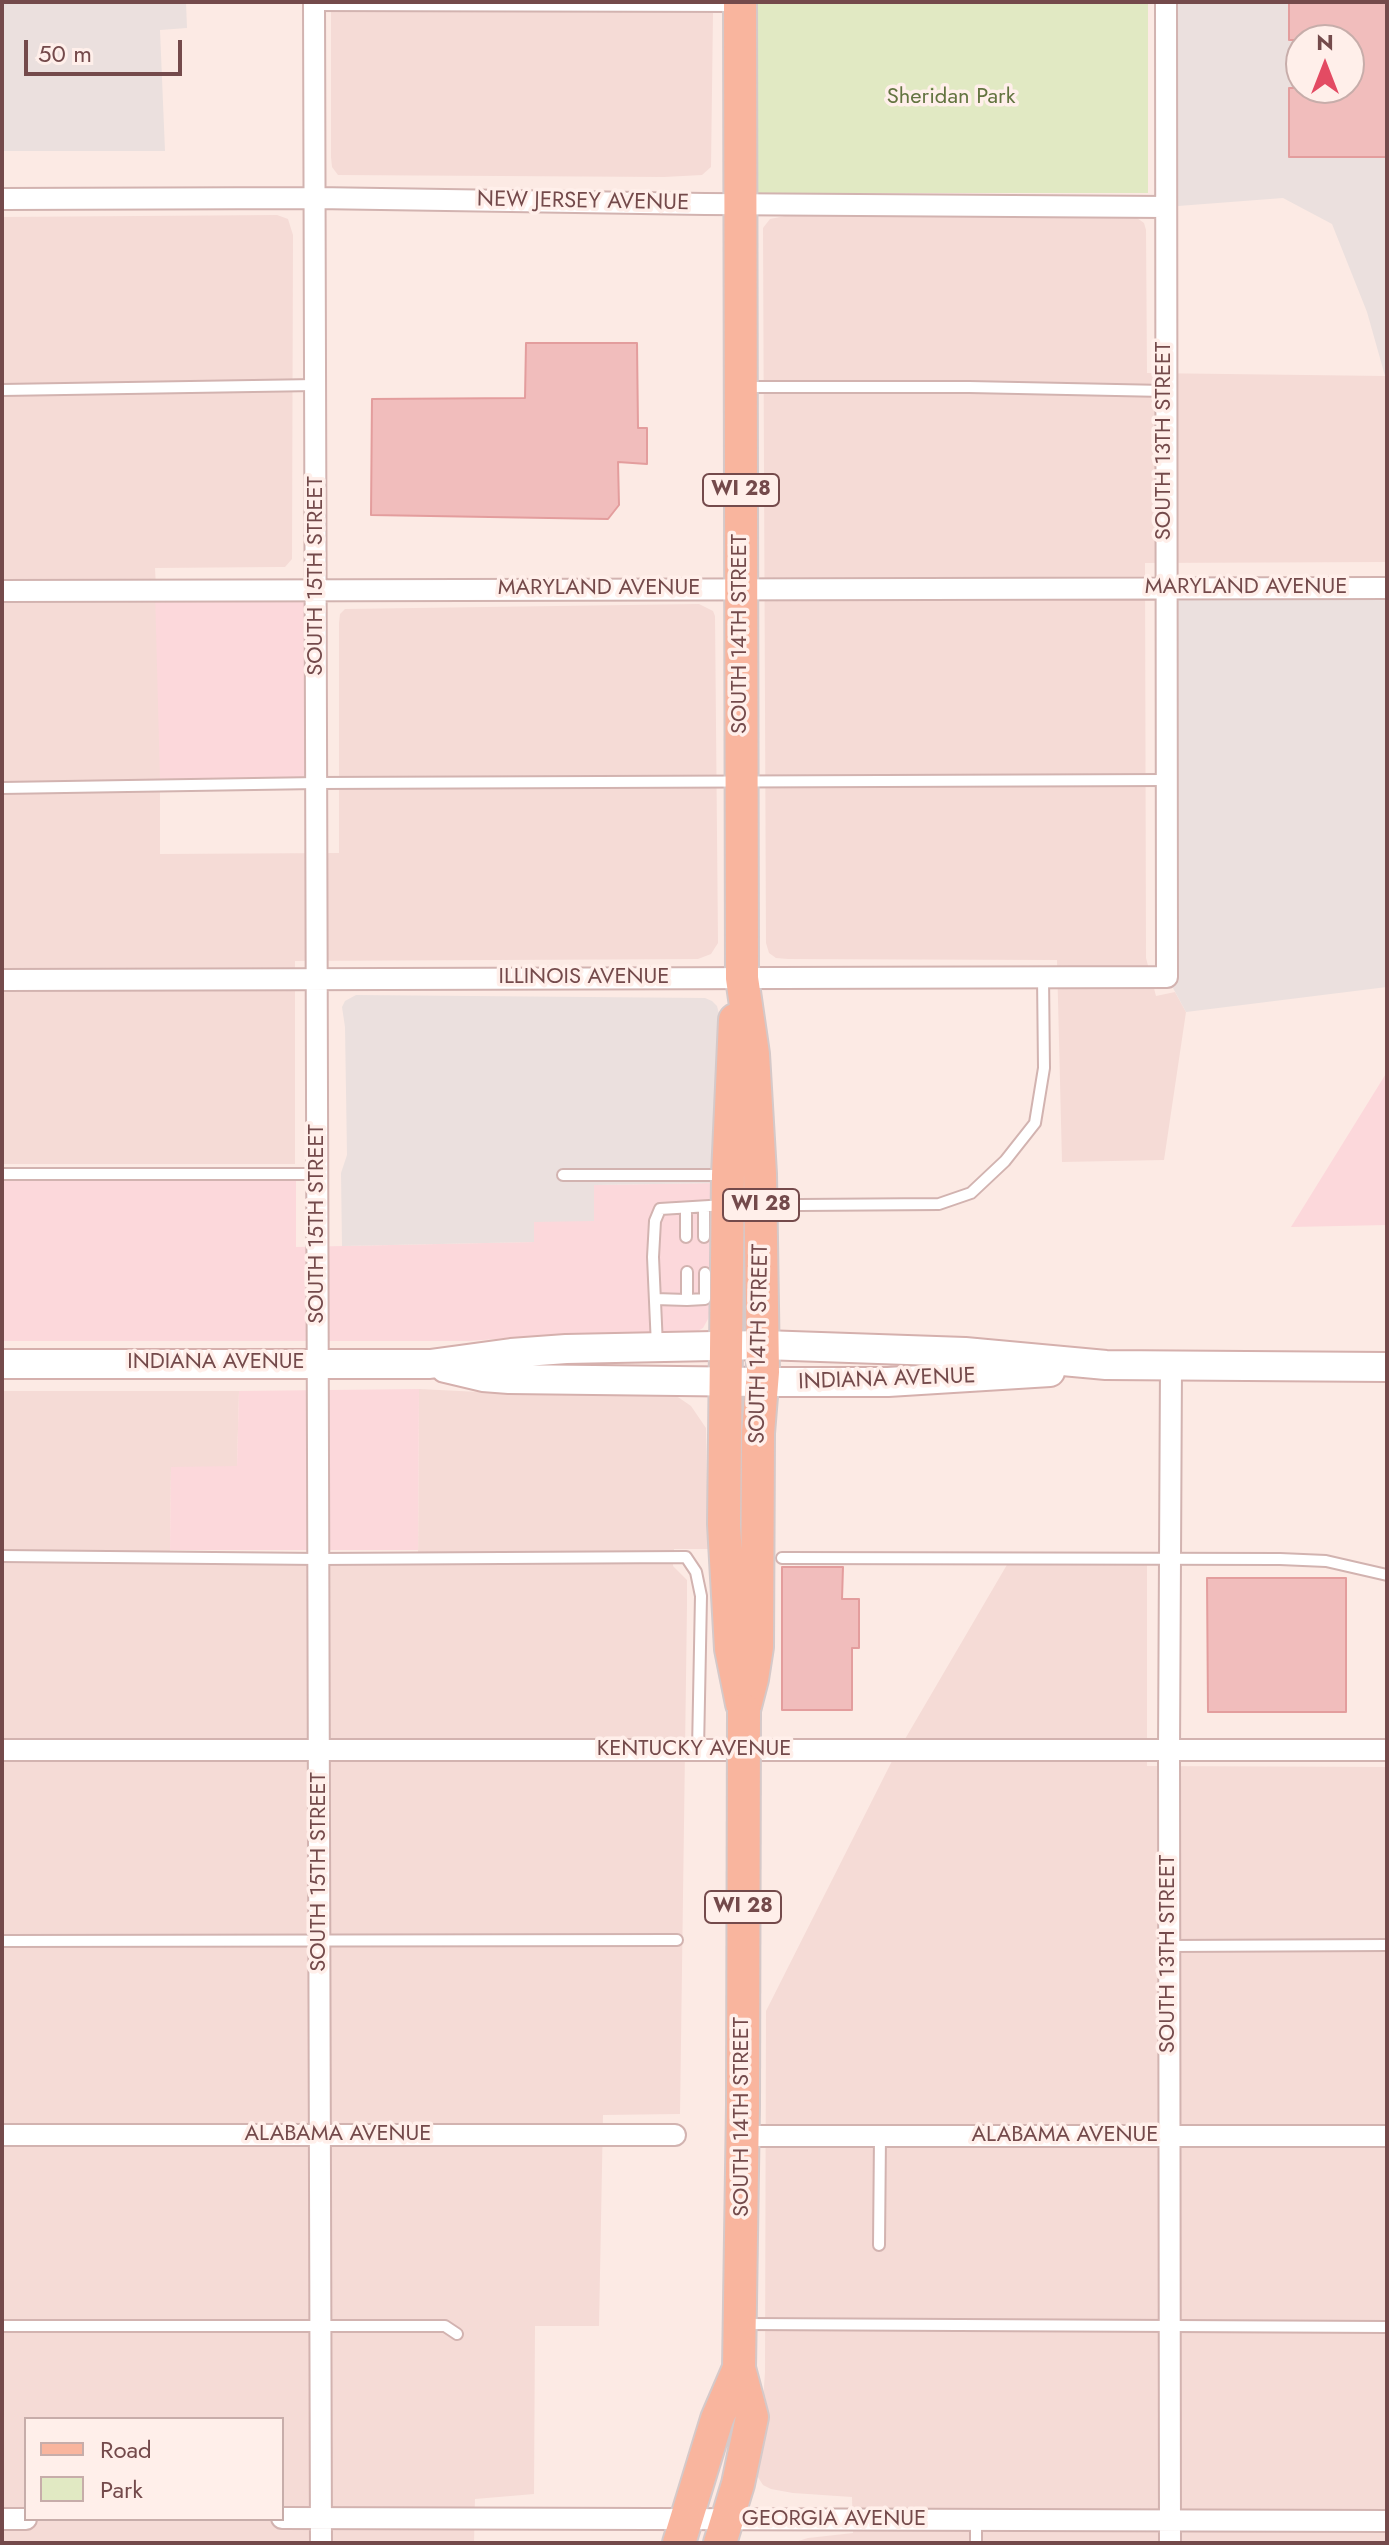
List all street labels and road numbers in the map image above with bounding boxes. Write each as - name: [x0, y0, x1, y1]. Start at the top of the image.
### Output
- street label: NEW JERSEY AVENUE: [477, 187, 689, 217]
- street label: SOUTH 13TH STREET: [1152, 342, 1178, 540]
- road number: WI 28: [703, 474, 779, 506]
- street label: SOUTH 15TH STREET: [304, 476, 330, 676]
- street label: SOUTH 14TH STREET: [728, 534, 754, 734]
- street label: MARYLAND AVENUE: [1145, 575, 1347, 601]
- street label: MARYLAND AVENUE: [498, 576, 700, 602]
- street label: ILLINOIS AVENUE: [499, 965, 669, 991]
- street label: SOUTH 15TH STREET: [305, 1124, 331, 1324]
- road number: WI 28: [723, 1189, 799, 1221]
- street label: SOUTH 14TH STREET: [745, 1244, 775, 1444]
- street label: INDIANA AVENUE: [127, 1350, 305, 1376]
- street label: INDIANA AVENUE: [798, 1364, 976, 1396]
- street label: KENTUCKY AVENUE: [597, 1737, 791, 1763]
- street label: SOUTH 15TH STREET: [307, 1772, 333, 1972]
- street label: SOUTH 13TH STREET: [1156, 1855, 1182, 2053]
- road number: WI 28: [705, 1891, 781, 1923]
- street label: SOUTH 14TH STREET: [730, 2017, 756, 2217]
- street label: ALABAMA AVENUE: [245, 2122, 431, 2148]
- street label: ALABAMA AVENUE: [972, 2123, 1158, 2149]
- street label: GEORGIA AVENUE: [742, 2507, 926, 2533]

